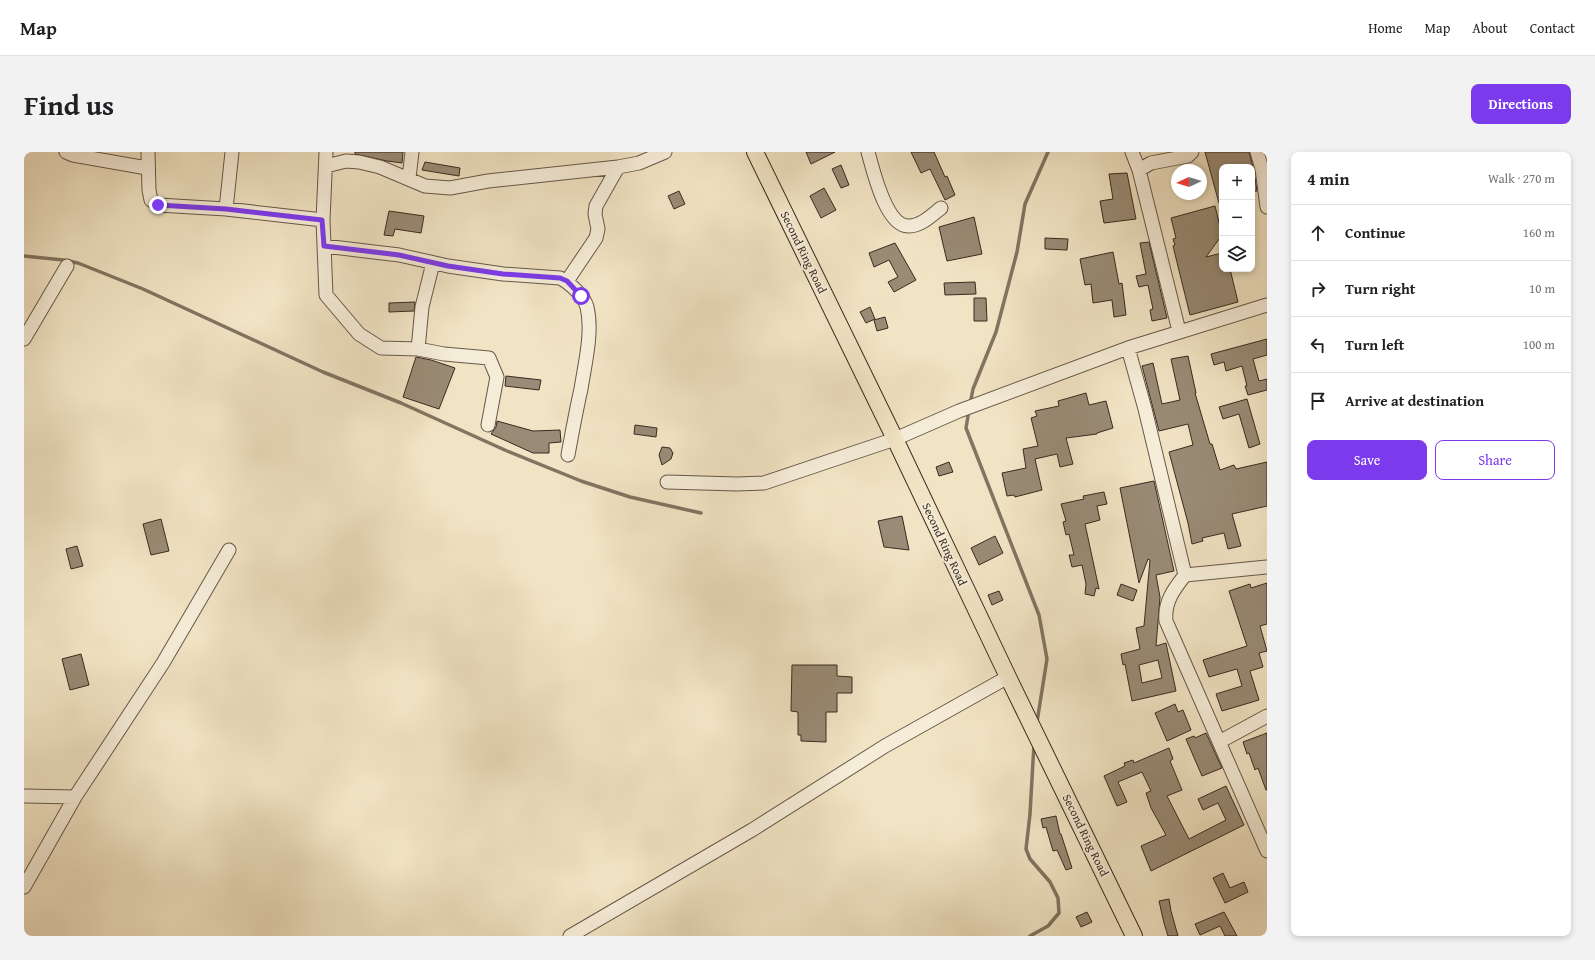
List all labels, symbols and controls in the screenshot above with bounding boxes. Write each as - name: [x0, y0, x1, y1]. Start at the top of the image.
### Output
- text: Map: [20, 14, 57, 42]
- text: Home: [1368, 18, 1403, 38]
- text: Map: [1425, 18, 1450, 38]
- text: About: [1472, 18, 1508, 38]
- text: Contact: [1530, 18, 1575, 38]
- text: Find us: [24, 84, 114, 125]
- button: Directions: [1471, 84, 1571, 124]
- north arrow: [1171, 164, 1207, 200]
- map controls: [1219, 164, 1255, 272]
- button: +: [1219, 164, 1255, 200]
- text: 4 min: [1307, 166, 1349, 191]
- text: Walk · 270 m: [1488, 169, 1555, 188]
- route end: [149, 196, 167, 214]
- button: −: [1219, 200, 1255, 236]
- street label: Second Ring Road: [777, 208, 832, 296]
- icon: ahead: [1307, 222, 1329, 244]
- text: Continue: [1345, 222, 1406, 243]
- text: 160 m: [1523, 223, 1555, 242]
- button: layers: [1219, 236, 1255, 272]
- icon: right: [1307, 278, 1329, 300]
- text: Turn right: [1345, 278, 1416, 299]
- text: 10 m: [1529, 279, 1555, 298]
- route start: [572, 287, 590, 305]
- icon: left: [1307, 334, 1329, 356]
- text: Turn left: [1345, 334, 1404, 355]
- text: 100 m: [1523, 335, 1555, 354]
- icon: arrive: [1307, 390, 1329, 412]
- text: Arrive at destination: [1345, 390, 1484, 411]
- button: Save: [1307, 440, 1427, 480]
- button: Share: [1435, 440, 1555, 480]
- street label: Second Ring Road: [918, 500, 972, 589]
- street label: Second Ring Road: [1059, 791, 1114, 879]

